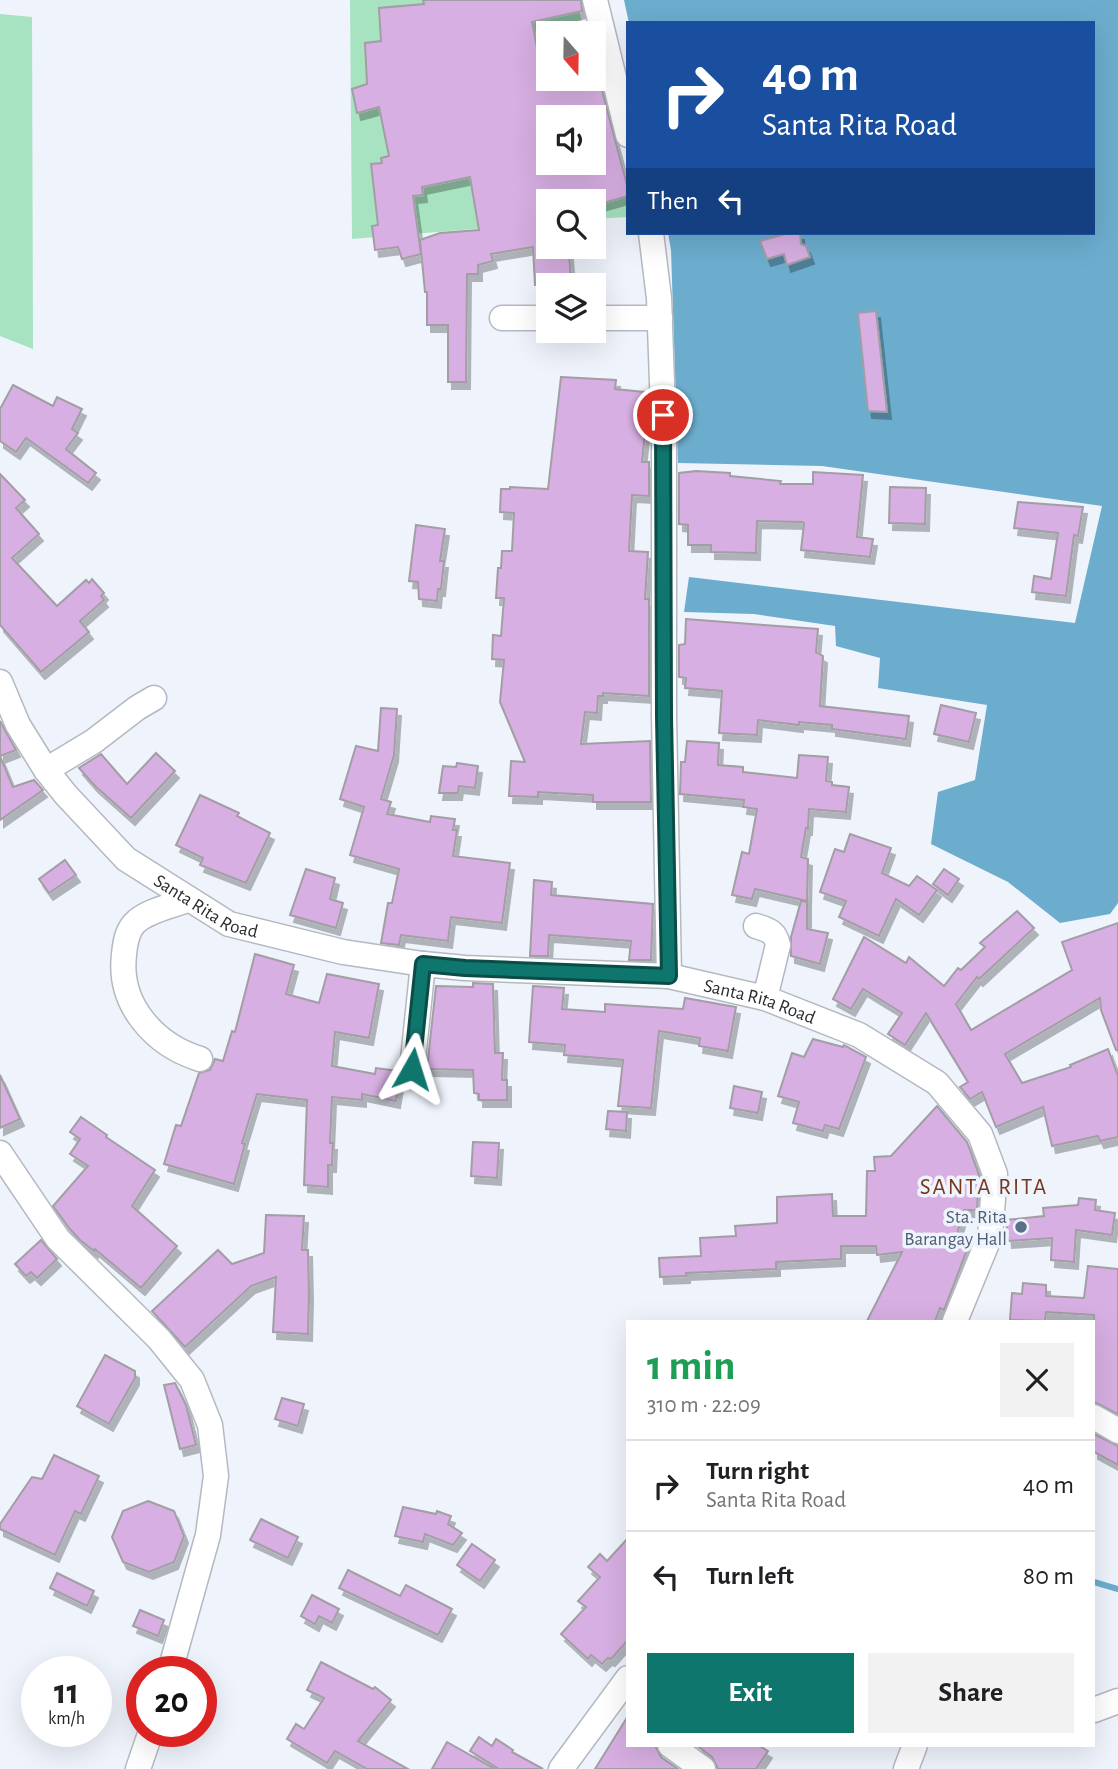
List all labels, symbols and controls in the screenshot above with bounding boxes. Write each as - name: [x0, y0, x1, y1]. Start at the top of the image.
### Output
- north arrow: [536, 21, 606, 91]
- map controls: [536, 21, 606, 343]
- icon: right: [647, 49, 738, 140]
- text: 40 m: [762, 51, 859, 100]
- button: sound: [536, 105, 606, 175]
- text: Santa Rita Road: [762, 109, 957, 141]
- icon: left: [712, 182, 750, 220]
- text: Then: [647, 188, 698, 214]
- button: search: [536, 189, 606, 259]
- button: layers: [536, 273, 606, 343]
- pin: [633, 385, 693, 445]
- icon: arrive: [644, 396, 682, 434]
- street label: Santa Rita Road: [150, 871, 260, 942]
- street label: Santa Rita Road: [702, 976, 818, 1028]
- position arrow: [375, 1032, 449, 1106]
- district label: SANTA RITA: [920, 1176, 1048, 1199]
- place label: Sta. Rita Barangay Hall: [904, 1208, 1007, 1249]
- marker: Sta. Rita Barangay Hall: [1013, 1219, 1029, 1235]
- button: close: [1000, 1343, 1074, 1417]
- text: 1 min: [647, 1345, 736, 1387]
- text: 310 m · 22:09: [647, 1394, 761, 1417]
- text: Turn right: [706, 1458, 809, 1484]
- icon: right: [647, 1467, 685, 1505]
- text: 40 m: [1023, 1472, 1074, 1498]
- text: Santa Rita Road: [706, 1489, 846, 1512]
- icon: left: [647, 1558, 685, 1596]
- text: Turn left: [706, 1563, 794, 1589]
- text: 80 m: [1023, 1563, 1074, 1589]
- button: Exit: [647, 1653, 854, 1733]
- button: Share: [868, 1653, 1074, 1733]
- speed limit sign: 20: [126, 1656, 217, 1747]
- text: 11: [54, 1675, 79, 1710]
- text: km/h: [48, 1710, 85, 1728]

